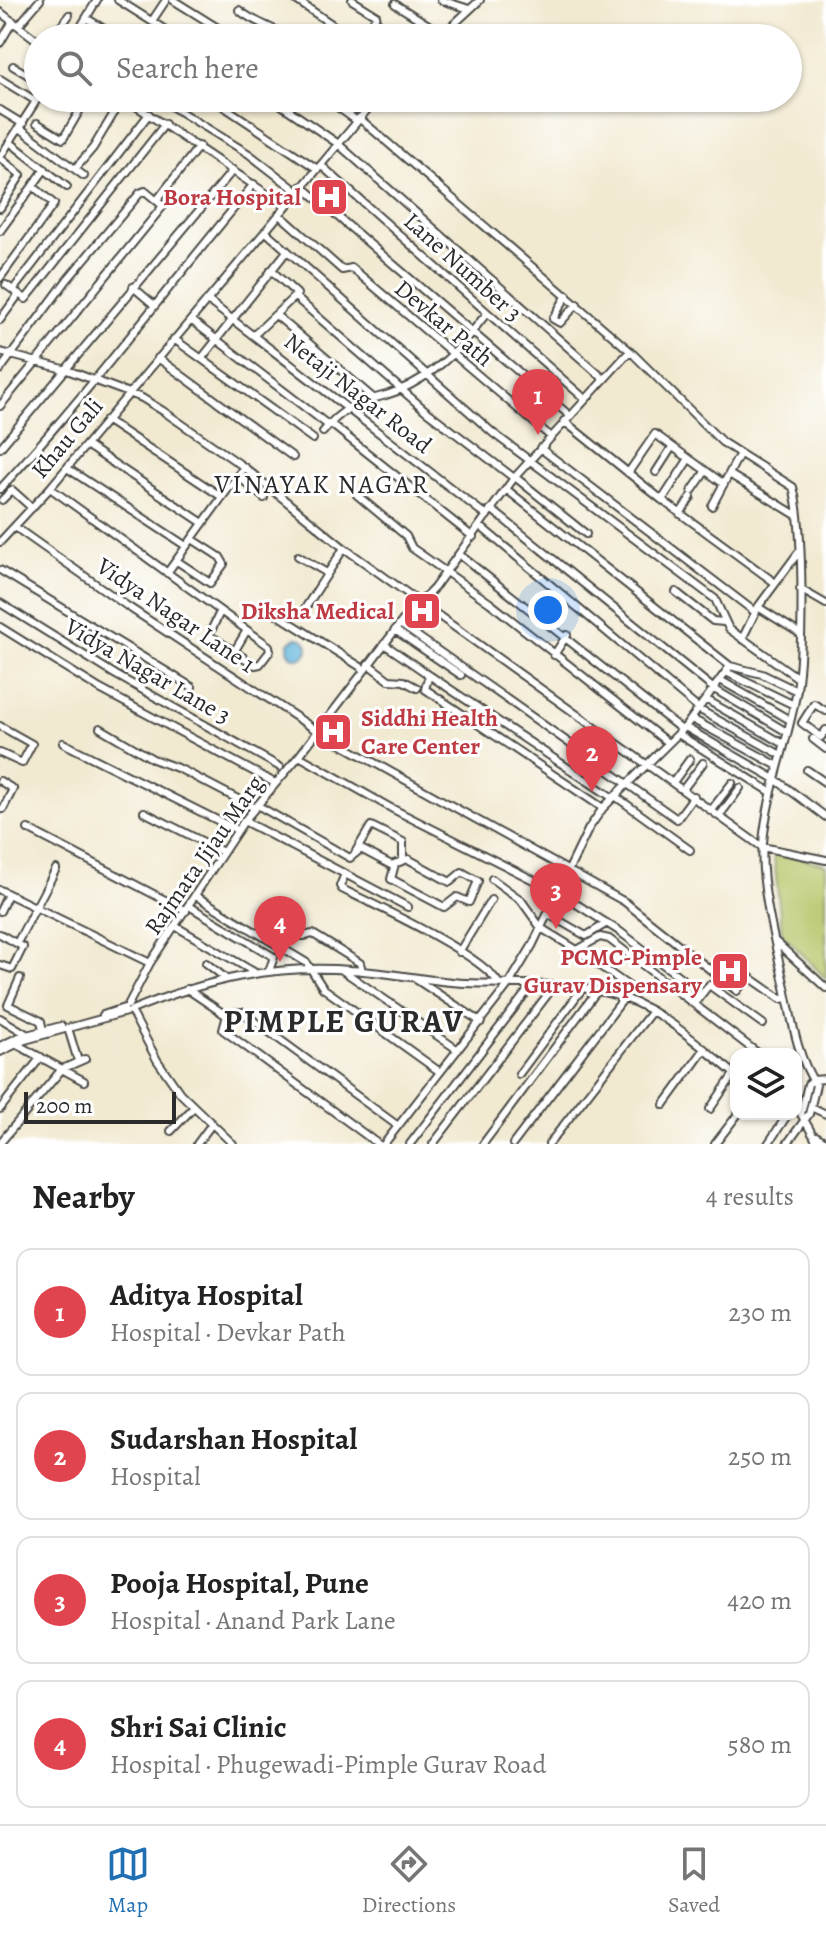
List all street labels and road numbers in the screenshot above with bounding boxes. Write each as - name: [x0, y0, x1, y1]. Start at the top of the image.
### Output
- street label: Lane Number 3: [397, 205, 529, 329]
- street label: Devkar Path: [388, 272, 500, 374]
- street label: Netaji Nagar Road: [278, 325, 438, 461]
- street label: Khau Gali: [24, 391, 110, 485]
- street label: Vidya Nagar Lane 1: [90, 550, 261, 680]
- street label: Vidya Nagar Lane 3: [58, 610, 237, 731]
- street label: Rajmata Jijau Marg: [137, 769, 271, 941]

